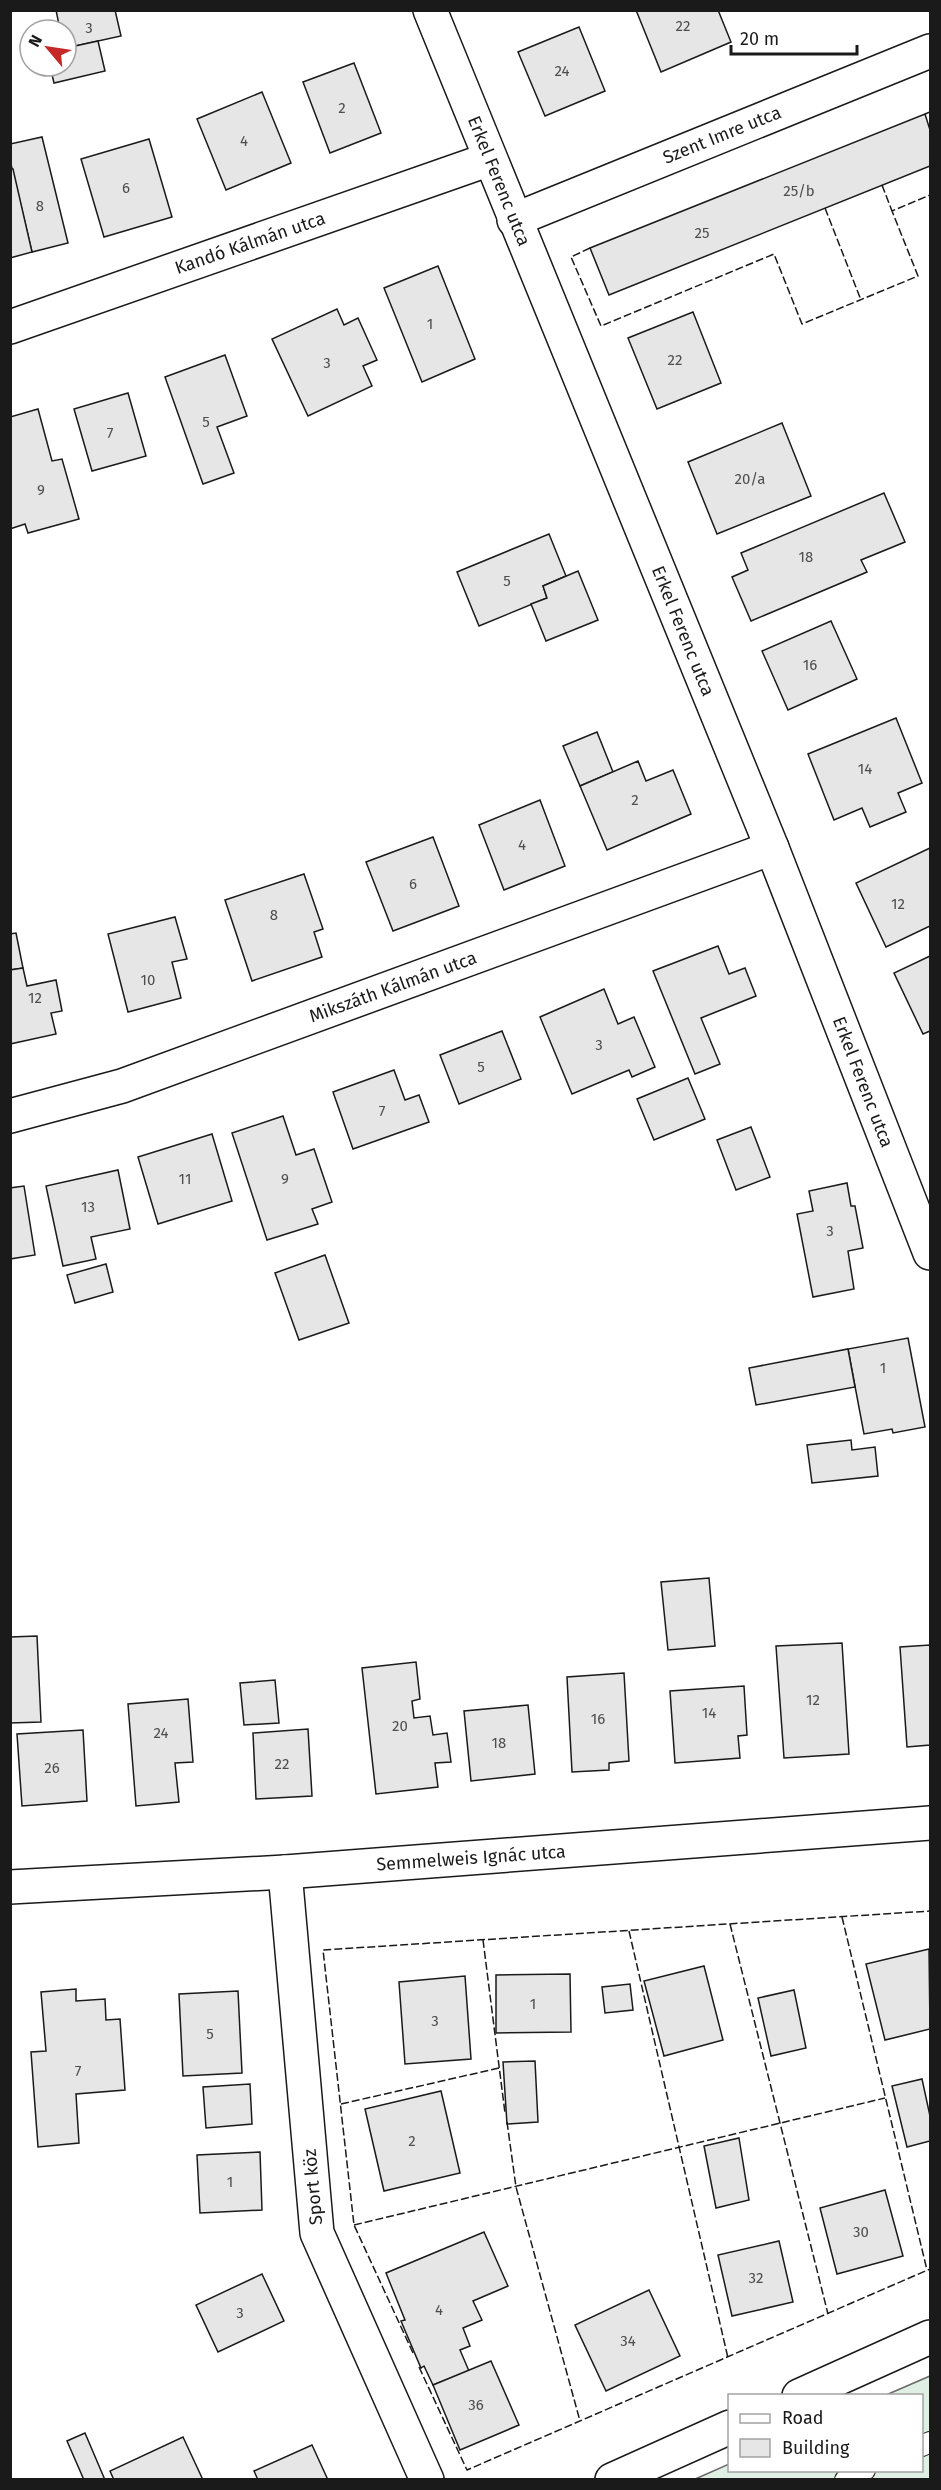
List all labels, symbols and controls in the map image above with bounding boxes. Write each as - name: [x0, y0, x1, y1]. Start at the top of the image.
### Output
- house number: 22: [676, 17, 690, 35]
- north arrow: [18, 18, 78, 78]
- scale bar: [731, 18, 857, 56]
- house number: 3: [85, 19, 93, 37]
- text: 20 m: [740, 28, 779, 50]
- text: N: [24, 32, 46, 50]
- house number: 24: [554, 62, 570, 80]
- house number: 2: [338, 99, 346, 117]
- street label: Szent Imre utca: [660, 101, 784, 169]
- street label: Erkel Ferenc utca: [463, 113, 535, 249]
- house number: 4: [240, 132, 248, 150]
- house number: 6: [122, 179, 130, 197]
- house number: 25/b: [783, 182, 815, 200]
- house number: 8: [36, 197, 44, 215]
- street label: Kandó Kálmán utca: [172, 207, 328, 279]
- house number: 25: [695, 224, 709, 242]
- house number: 1: [427, 315, 433, 333]
- house number: 22: [668, 351, 682, 369]
- house number: 3: [323, 354, 331, 372]
- house number: 5: [202, 413, 210, 431]
- house number: 7: [107, 424, 114, 442]
- house number: 20/a: [734, 470, 766, 488]
- house number: 9: [37, 481, 45, 499]
- house number: 18: [799, 548, 813, 566]
- street label: Erkel Ferenc utca: [647, 563, 719, 699]
- house number: 5: [503, 572, 511, 590]
- house number: 16: [803, 656, 817, 674]
- house number: 14: [858, 760, 872, 778]
- house number: 2: [631, 791, 639, 809]
- house number: 4: [518, 836, 526, 854]
- house number: 6: [409, 875, 417, 893]
- house number: 12: [891, 895, 905, 913]
- house number: 8: [270, 906, 278, 924]
- street label: Mikszáth Kálmán utca: [306, 946, 480, 1028]
- house number: 10: [141, 971, 155, 989]
- house number: 12: [28, 989, 42, 1007]
- street label: Erkel Ferenc utca: [828, 1013, 898, 1151]
- house number: 3: [595, 1036, 603, 1054]
- house number: 5: [477, 1058, 485, 1076]
- house number: 7: [379, 1102, 386, 1120]
- house number: 11: [179, 1170, 191, 1188]
- house number: 9: [281, 1170, 289, 1188]
- house number: 13: [81, 1198, 95, 1216]
- house number: 3: [826, 1222, 834, 1240]
- house number: 1: [880, 1359, 886, 1377]
- house number: 12: [806, 1691, 820, 1709]
- house number: 14: [702, 1704, 716, 1722]
- house number: 16: [591, 1710, 605, 1728]
- house number: 20: [392, 1717, 408, 1735]
- house number: 24: [153, 1724, 169, 1742]
- house number: 18: [492, 1734, 506, 1752]
- house number: 22: [275, 1755, 289, 1773]
- house number: 26: [44, 1759, 60, 1777]
- street label: Semmelweis Ignác utca: [376, 1840, 566, 1876]
- house number: 1: [530, 1995, 536, 2013]
- house number: 3: [431, 2012, 439, 2030]
- house number: 5: [206, 2025, 214, 2043]
- house number: 7: [75, 2062, 82, 2080]
- house number: 2: [408, 2132, 416, 2150]
- street label: Sport köz: [299, 2148, 327, 2226]
- house number: 1: [227, 2173, 233, 2191]
- house number: 30: [853, 2223, 869, 2241]
- house number: 32: [749, 2269, 763, 2287]
- house number: 4: [435, 2301, 443, 2319]
- house number: 3: [236, 2304, 244, 2322]
- house number: 34: [620, 2332, 636, 2350]
- legend: [728, 2394, 923, 2472]
- house number: 36: [468, 2396, 484, 2414]
- text: Road: [782, 2407, 824, 2429]
- text: Building: [782, 2437, 850, 2459]

